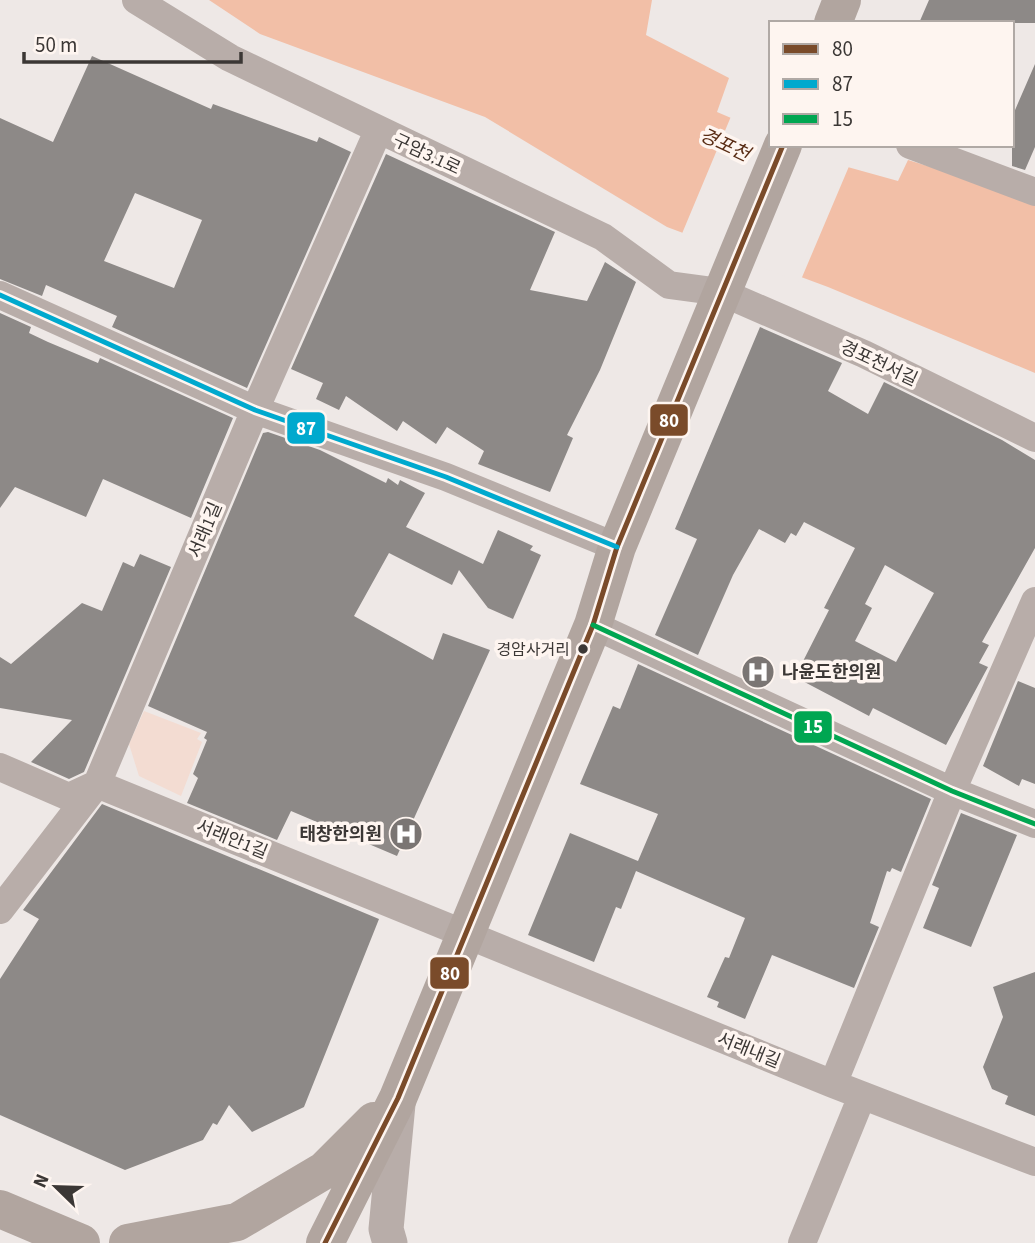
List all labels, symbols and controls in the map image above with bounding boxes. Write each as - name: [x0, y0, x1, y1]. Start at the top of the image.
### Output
- scale bar: [24, 21, 242, 65]
- legend: [769, 21, 1014, 147]
- text: 50 m: [35, 30, 77, 60]
- text: 80: [832, 34, 853, 64]
- text: 87: [832, 69, 853, 99]
- text: 15: [832, 104, 853, 134]
- water label: 경포천: [695, 122, 755, 169]
- street label: 구암3.1로: [389, 128, 465, 181]
- street label: 경포천서길: [836, 335, 922, 392]
- line badge: 80: [649, 403, 689, 437]
- text: 80: [659, 408, 679, 435]
- line badge: 87: [286, 411, 326, 445]
- text: 87: [296, 416, 316, 443]
- street label: 서래1길: [182, 498, 228, 562]
- place label: 경암사거리: [496, 639, 570, 661]
- marker: 경암사거리: [576, 642, 590, 656]
- hospital icon: 나윤도한의원: [739, 653, 777, 691]
- place label: 나윤도한의원: [782, 660, 881, 685]
- line badge: 15: [793, 710, 833, 744]
- text: 15: [803, 714, 823, 741]
- street label: 서래안1길: [192, 814, 271, 865]
- hospital icon: 태창한의원: [387, 815, 425, 853]
- place label: 태창한의원: [299, 822, 382, 847]
- line badge: 80: [429, 956, 470, 990]
- text: 80: [440, 961, 460, 988]
- street label: 서래내길: [713, 1026, 784, 1074]
- north arrow: [21, 1152, 91, 1222]
- text: N: [27, 1170, 57, 1192]

